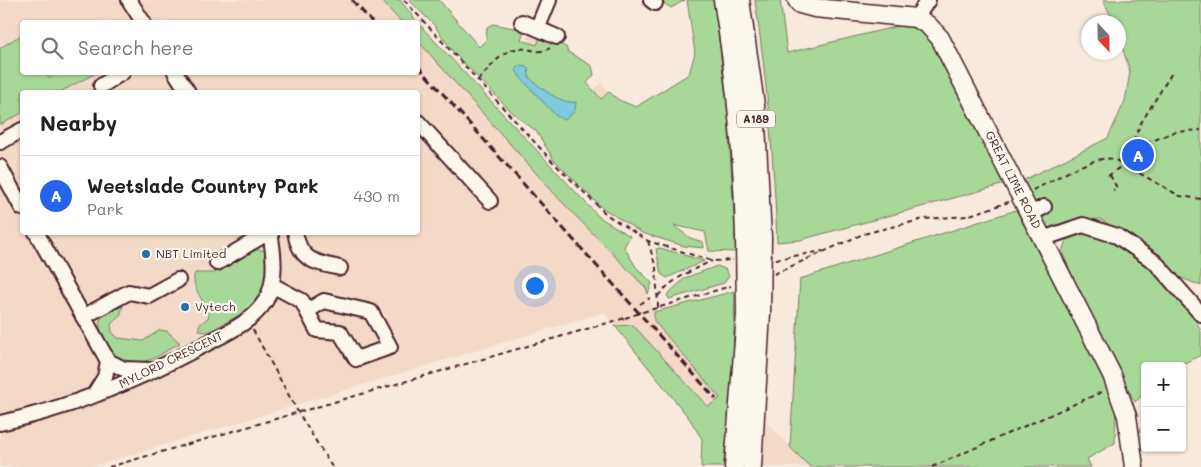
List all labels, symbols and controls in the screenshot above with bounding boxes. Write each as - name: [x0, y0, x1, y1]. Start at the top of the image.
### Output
- north arrow: [1081, 15, 1126, 60]
- search box: [20, 20, 420, 75]
- icon: search: [38, 34, 66, 62]
- text: Search here: [78, 35, 194, 60]
- text: Nearby: [40, 109, 117, 136]
- road number: A189: [737, 110, 775, 128]
- street label: GREAT LIME ROAD: [982, 128, 1046, 231]
- pin: A: [1122, 136, 1154, 174]
- text: Weetslade Country Park: [87, 173, 319, 198]
- text: A: [50, 185, 62, 206]
- text: 430 m: [353, 185, 400, 206]
- text: Park: [87, 198, 123, 219]
- place label: NBT Limited: [156, 245, 227, 261]
- marker: NBT Limited: [140, 248, 152, 260]
- your location: [522, 273, 548, 299]
- place label: Vytech: [195, 298, 236, 314]
- marker: Vytech: [179, 301, 191, 313]
- street label: MYLORD CRESCENT: [116, 327, 226, 391]
- map controls: [1141, 362, 1186, 452]
- button: +: [1141, 362, 1186, 407]
- button: −: [1141, 407, 1186, 452]

